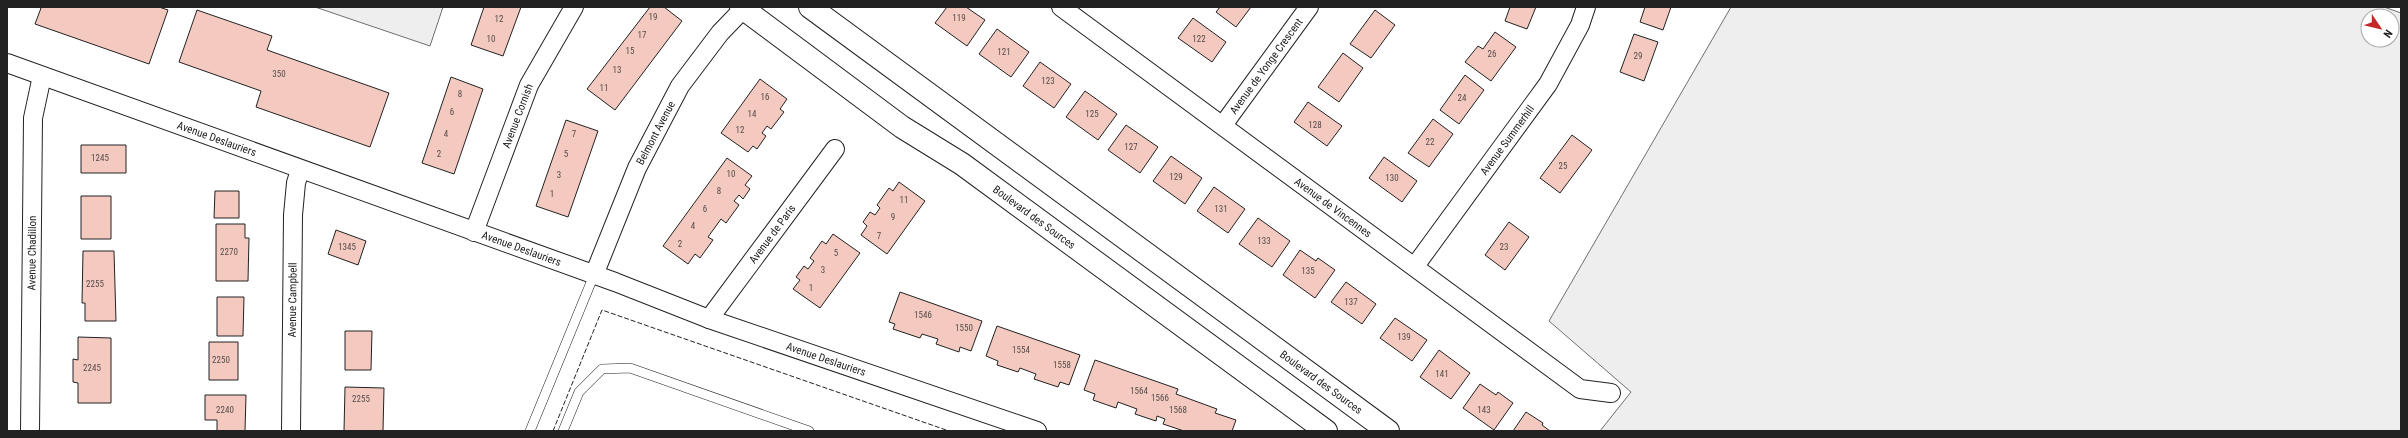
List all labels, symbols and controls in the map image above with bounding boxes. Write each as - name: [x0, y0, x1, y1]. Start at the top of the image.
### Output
- north arrow: [2360, 8, 2400, 48]
- house number: 19: [649, 12, 657, 22]
- house number: 119: [952, 13, 966, 23]
- house number: 12: [495, 14, 504, 24]
- street label: Avenue de Yonge Crescent: [1227, 16, 1306, 117]
- text: N: [2380, 27, 2395, 40]
- house number: 17: [638, 30, 647, 40]
- house number: 10: [487, 34, 495, 44]
- house number: 122: [1192, 34, 1206, 44]
- house number: 15: [626, 46, 635, 56]
- house number: 121: [997, 47, 1011, 57]
- house number: 26: [1488, 49, 1496, 59]
- house number: 29: [1634, 51, 1642, 61]
- house number: 13: [613, 65, 621, 75]
- house number: 350: [272, 69, 286, 79]
- house number: 123: [1041, 76, 1055, 86]
- street label: Avenue Cornish: [500, 82, 536, 150]
- house number: 11: [600, 83, 608, 93]
- house number: 8: [458, 89, 462, 99]
- house number: 16: [761, 92, 769, 102]
- house number: 24: [1458, 93, 1467, 103]
- street label: Belmont Avenue: [634, 99, 678, 167]
- street label: Avenue Summerhill: [1478, 103, 1537, 178]
- house number: 6: [450, 107, 454, 117]
- house number: 14: [748, 109, 757, 119]
- house number: 125: [1085, 109, 1099, 119]
- street label: Avenue Deslauriers: [175, 119, 258, 159]
- house number: 128: [1308, 120, 1322, 130]
- house number: 12: [736, 125, 745, 135]
- house number: 4: [444, 129, 449, 139]
- house number: 7: [572, 129, 577, 139]
- house number: 22: [1426, 137, 1435, 147]
- house number: 127: [1124, 142, 1138, 152]
- house number: 2: [437, 149, 442, 159]
- house number: 5: [564, 149, 569, 159]
- house number: 1245: [91, 153, 109, 163]
- house number: 25: [1559, 161, 1568, 171]
- house number: 10: [727, 169, 735, 179]
- house number: 3: [557, 170, 561, 180]
- house number: 129: [1169, 172, 1183, 182]
- house number: 130: [1385, 173, 1399, 183]
- street label: Avenue de Vincennes: [1292, 175, 1374, 240]
- street label: Boulevard des Sources: [990, 183, 1078, 252]
- house number: 8: [717, 186, 721, 196]
- house number: 1: [550, 189, 554, 199]
- house number: 11: [900, 195, 908, 205]
- street label: Avenue de Paris: [747, 202, 798, 266]
- house number: 6: [703, 204, 707, 214]
- house number: 131: [1214, 204, 1228, 214]
- house number: 9: [891, 212, 895, 222]
- street label: Avenue Chadillon: [25, 215, 39, 291]
- house number: 4: [691, 221, 696, 231]
- street label: Avenue Deslauriers: [480, 229, 563, 269]
- house number: 7: [877, 231, 882, 241]
- house number: 133: [1257, 236, 1271, 246]
- house number: 2: [678, 239, 683, 249]
- house number: 1345: [338, 242, 356, 252]
- house number: 23: [1500, 242, 1508, 252]
- house number: 2270: [220, 247, 238, 257]
- house number: 5: [834, 248, 839, 258]
- street label: Avenue Campbell: [286, 262, 300, 338]
- house number: 3: [821, 265, 825, 275]
- house number: 135: [1301, 266, 1315, 276]
- house number: 2255: [86, 279, 104, 289]
- house number: 1: [809, 283, 813, 293]
- house number: 137: [1344, 297, 1358, 307]
- house number: 1546: [914, 310, 932, 320]
- house number: 1550: [955, 323, 973, 333]
- house number: 139: [1397, 332, 1411, 342]
- street label: Avenue Deslauriers: [784, 340, 867, 379]
- house number: 1554: [1012, 345, 1030, 355]
- street label: Boulevard des Sources: [1277, 348, 1365, 417]
- house number: 2250: [212, 355, 230, 365]
- house number: 1558: [1053, 360, 1071, 370]
- house number: 2245: [83, 363, 101, 373]
- house number: 141: [1435, 369, 1449, 379]
- house number: 1564: [1130, 386, 1148, 396]
- house number: 1566: [1151, 393, 1169, 403]
- house number: 2255: [352, 394, 370, 404]
- house number: 2240: [216, 405, 234, 415]
- house number: 1568: [1169, 405, 1187, 415]
- house number: 143: [1477, 405, 1491, 415]

